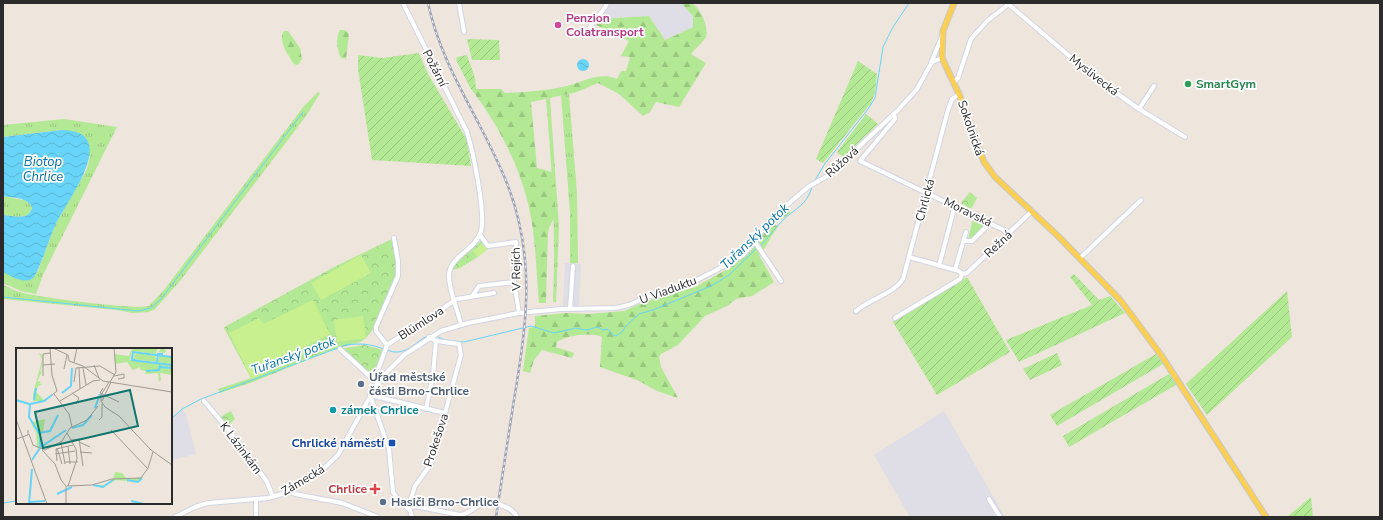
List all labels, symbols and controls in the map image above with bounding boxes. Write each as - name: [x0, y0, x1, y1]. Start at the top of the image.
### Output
- place label: Penzion Colatransport: [566, 10, 644, 40]
- marker: Penzion Colatransport: [553, 20, 563, 30]
- street label: Požární: [419, 47, 452, 90]
- street label: Myslivecká: [1066, 51, 1122, 99]
- place label: SmartGym: [1196, 76, 1256, 92]
- marker: SmartGym: [1183, 79, 1193, 89]
- street label: Sokolnická: [954, 98, 988, 158]
- street label: Růžová: [822, 143, 862, 181]
- water label: Biotop Chrlice: [23, 153, 63, 186]
- street label: Chrlická: [912, 177, 938, 223]
- street label: Moravská: [941, 193, 995, 231]
- water label: Tuřanský potok: [717, 199, 793, 274]
- street label: Režná: [980, 227, 1016, 261]
- street label: V Rejích: [508, 247, 524, 292]
- street label: U Viaduktu: [637, 272, 699, 308]
- street label: Blümlova: [395, 302, 447, 344]
- water label: Tuřanský potok: [249, 332, 338, 380]
- inset map: [16, 348, 172, 504]
- place label: Úřad městské části Brno-Chrlice: [369, 369, 469, 399]
- marker: Úřad městské části Brno-Chrlice: [356, 379, 366, 389]
- place label: zámek Chrlice: [341, 402, 419, 418]
- marker: zámek Chrlice: [328, 405, 338, 415]
- street label: Prokešova: [420, 411, 452, 469]
- street label: K Lázinkám: [216, 419, 266, 477]
- place label: Chrlické náměstí: [291, 435, 385, 451]
- marker: Chrlické náměstí: [387, 438, 397, 448]
- street label: Zámecká: [278, 461, 328, 499]
- place label: Chrlice: [328, 481, 367, 497]
- marker: Chrlice: [370, 484, 380, 494]
- place label: Hasiči Brno-Chrlice: [391, 494, 499, 510]
- marker: Hasiči Brno-Chrlice: [378, 497, 388, 507]

